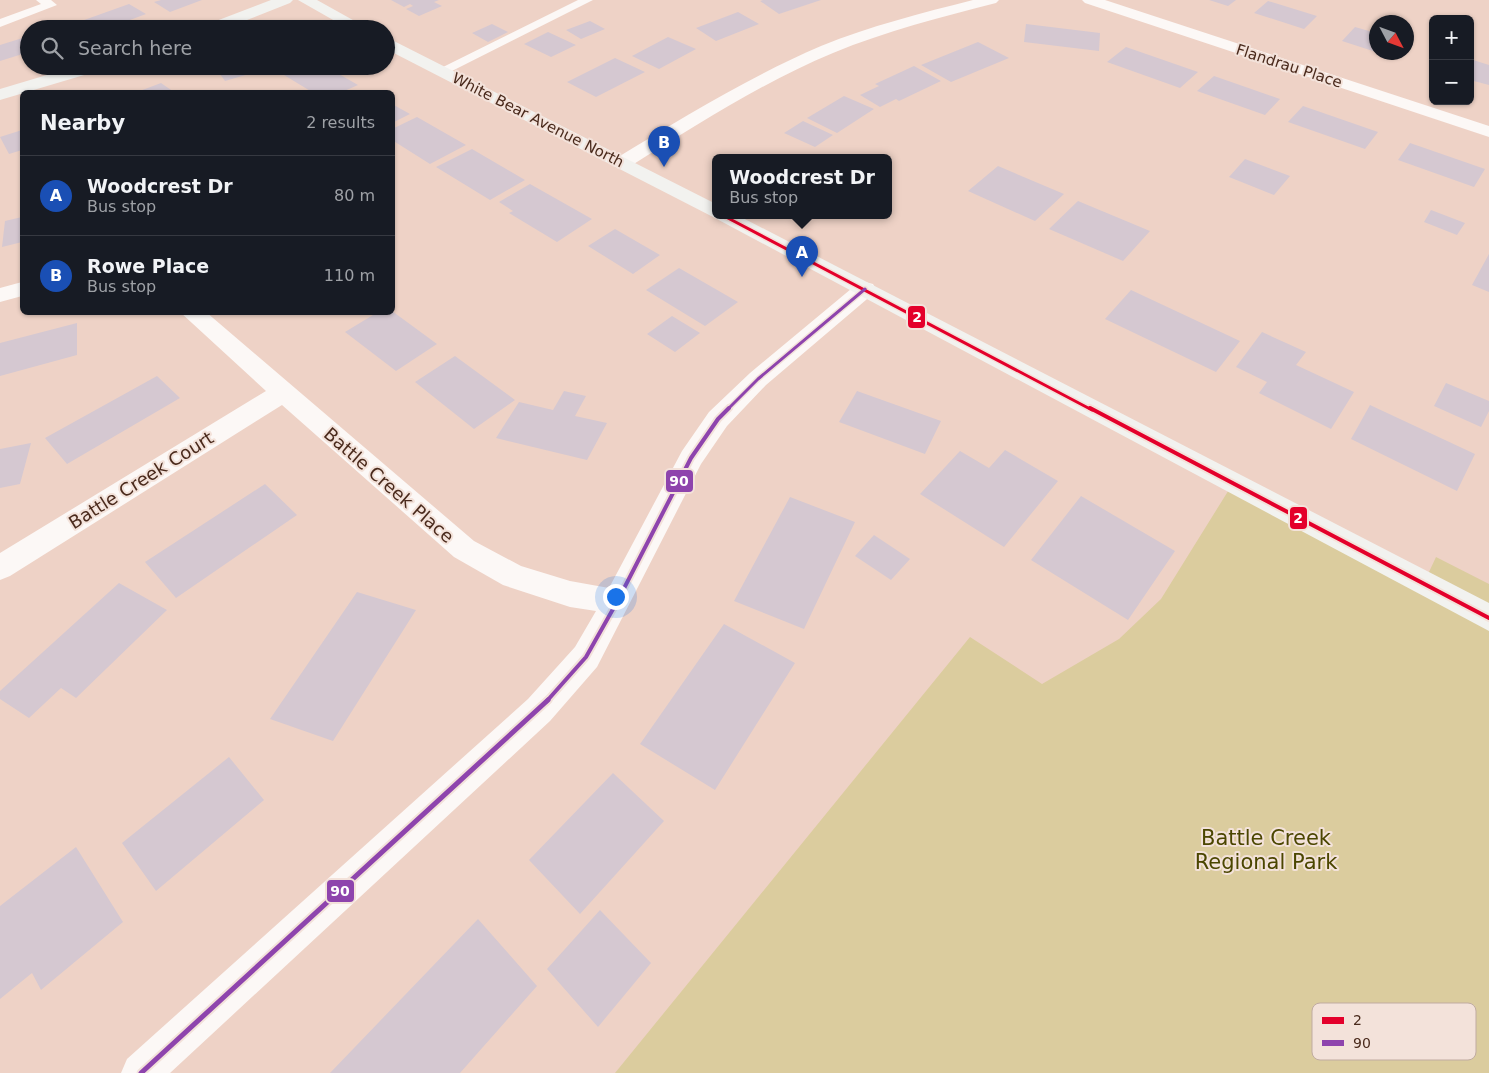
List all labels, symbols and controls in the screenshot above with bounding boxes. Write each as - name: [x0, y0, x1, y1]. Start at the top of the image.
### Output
- north arrow: [1369, 15, 1414, 60]
- map controls: [1429, 15, 1474, 105]
- button: +: [1429, 15, 1474, 60]
- search box: [20, 20, 395, 75]
- icon: search: [38, 34, 66, 62]
- text: Search here: [78, 37, 192, 59]
- street label: Flandrau Place: [1234, 40, 1344, 92]
- button: −: [1429, 60, 1474, 105]
- street label: White Bear Avenue North: [449, 69, 627, 171]
- text: Nearby: [40, 111, 125, 135]
- text: 2 results: [306, 113, 375, 132]
- pin: B: [648, 126, 680, 167]
- popup: [712, 154, 892, 219]
- text: Woodcrest Dr: [729, 166, 875, 188]
- text: Woodcrest Dr: [87, 175, 233, 197]
- text: A: [50, 186, 62, 205]
- text: 80 m: [334, 186, 375, 205]
- text: Bus stop: [729, 188, 798, 207]
- text: Bus stop: [87, 197, 156, 216]
- pin: A: [786, 236, 818, 277]
- text: Rowe Place: [87, 255, 209, 277]
- text: B: [50, 266, 62, 285]
- text: 110 m: [324, 266, 375, 285]
- text: Bus stop: [87, 277, 156, 296]
- line badge: 2: [907, 305, 926, 329]
- text: 2: [912, 309, 922, 325]
- street label: Battle Creek Place: [320, 423, 458, 547]
- street label: Battle Creek Court: [65, 427, 217, 533]
- line badge: 90: [665, 469, 694, 493]
- text: 90: [669, 473, 689, 489]
- line badge: 2: [1289, 506, 1308, 530]
- text: 2: [1293, 510, 1303, 526]
- your location: [603, 584, 629, 610]
- park label: Battle Creek Regional Park: [1195, 826, 1338, 874]
- line badge: 90: [326, 879, 355, 903]
- text: 90: [330, 883, 350, 899]
- legend: [1312, 1003, 1476, 1060]
- text: 2: [1353, 1012, 1362, 1028]
- text: 90: [1353, 1035, 1371, 1051]

